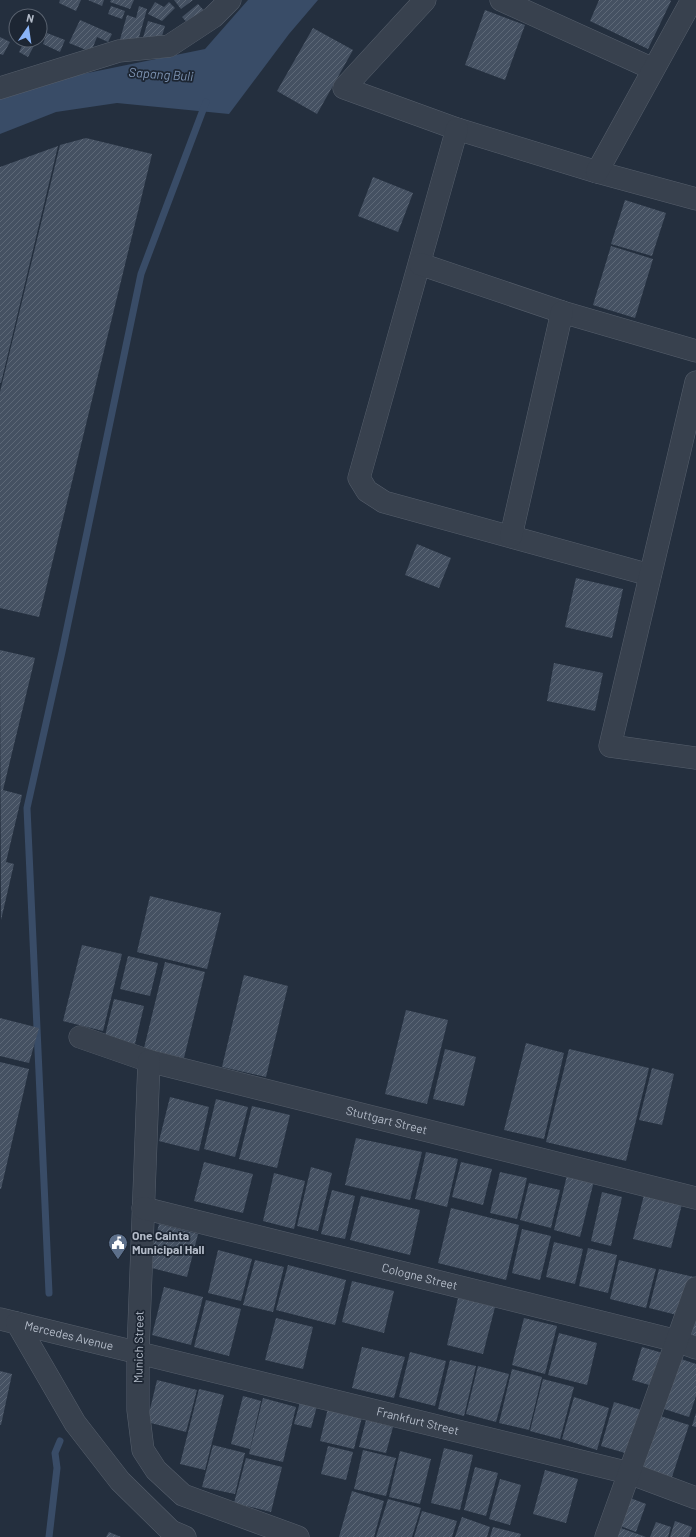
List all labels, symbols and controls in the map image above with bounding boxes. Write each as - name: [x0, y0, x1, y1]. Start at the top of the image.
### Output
- north arrow: [8, 8, 48, 48]
- text: N: [25, 11, 35, 25]
- water label: Sapang Buli: [128, 64, 195, 84]
- street label: Stuttgart Street: [345, 1103, 429, 1136]
- place label: One Cainta Municipal Hall: [132, 1228, 205, 1256]
- public building icon: One Cainta Municipal Hall: [107, 1232, 129, 1260]
- street label: Cologne Street: [380, 1260, 459, 1292]
- street label: Munich Street: [130, 1311, 146, 1383]
- street label: Mercedes Avenue: [23, 1317, 115, 1353]
- street label: Frankfurt Street: [375, 1403, 461, 1437]

